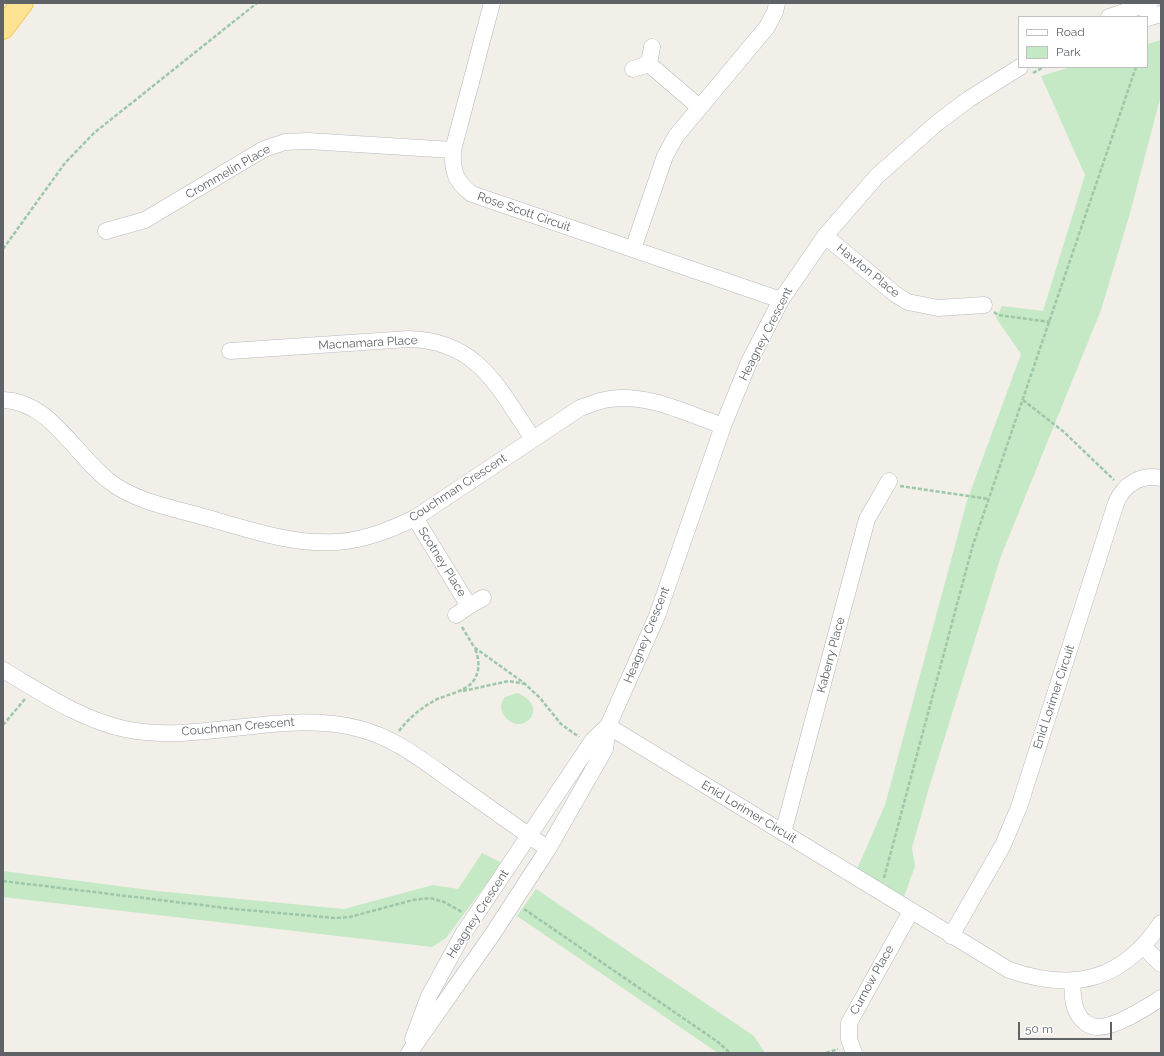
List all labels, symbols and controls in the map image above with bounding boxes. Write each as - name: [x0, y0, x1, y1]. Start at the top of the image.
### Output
- legend: [1018, 16, 1148, 68]
- text: Road: [1056, 25, 1085, 39]
- text: Park: [1056, 45, 1081, 59]
- street label: Crommelin Place: [183, 142, 273, 202]
- street label: Rose Scott Circuit: [475, 189, 573, 235]
- street label: Hawton Place: [834, 241, 902, 301]
- street label: Heagney Crescent: [736, 285, 796, 383]
- street label: Macnamara Place: [318, 333, 418, 353]
- street label: Couchman Crescent: [407, 451, 509, 525]
- street label: Scotney Place: [415, 525, 469, 599]
- street label: Heagney Crescent: [621, 585, 673, 685]
- street label: Kaberry Place: [814, 616, 848, 694]
- street label: Enid Lorimer Circuit: [1030, 643, 1078, 751]
- street label: Couchman Crescent: [181, 715, 295, 739]
- street label: Enid Lorimer Circuit: [699, 778, 799, 846]
- street label: Heagney Crescent: [444, 867, 512, 961]
- street label: Curnow Place: [847, 943, 897, 1017]
- scale bar: [1020, 1014, 1114, 1040]
- text: 50 m: [1025, 1022, 1053, 1036]

